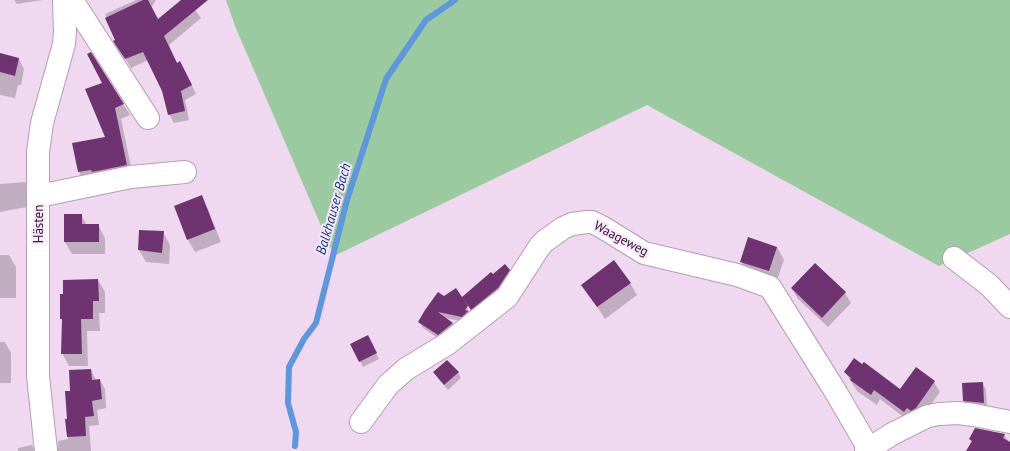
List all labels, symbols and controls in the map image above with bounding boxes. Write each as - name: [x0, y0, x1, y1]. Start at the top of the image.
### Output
- water label: Balkhauser Bach: [313, 161, 355, 257]
- street label: Hästen: [31, 205, 47, 243]
- street label: Waageweg: [591, 218, 651, 260]

